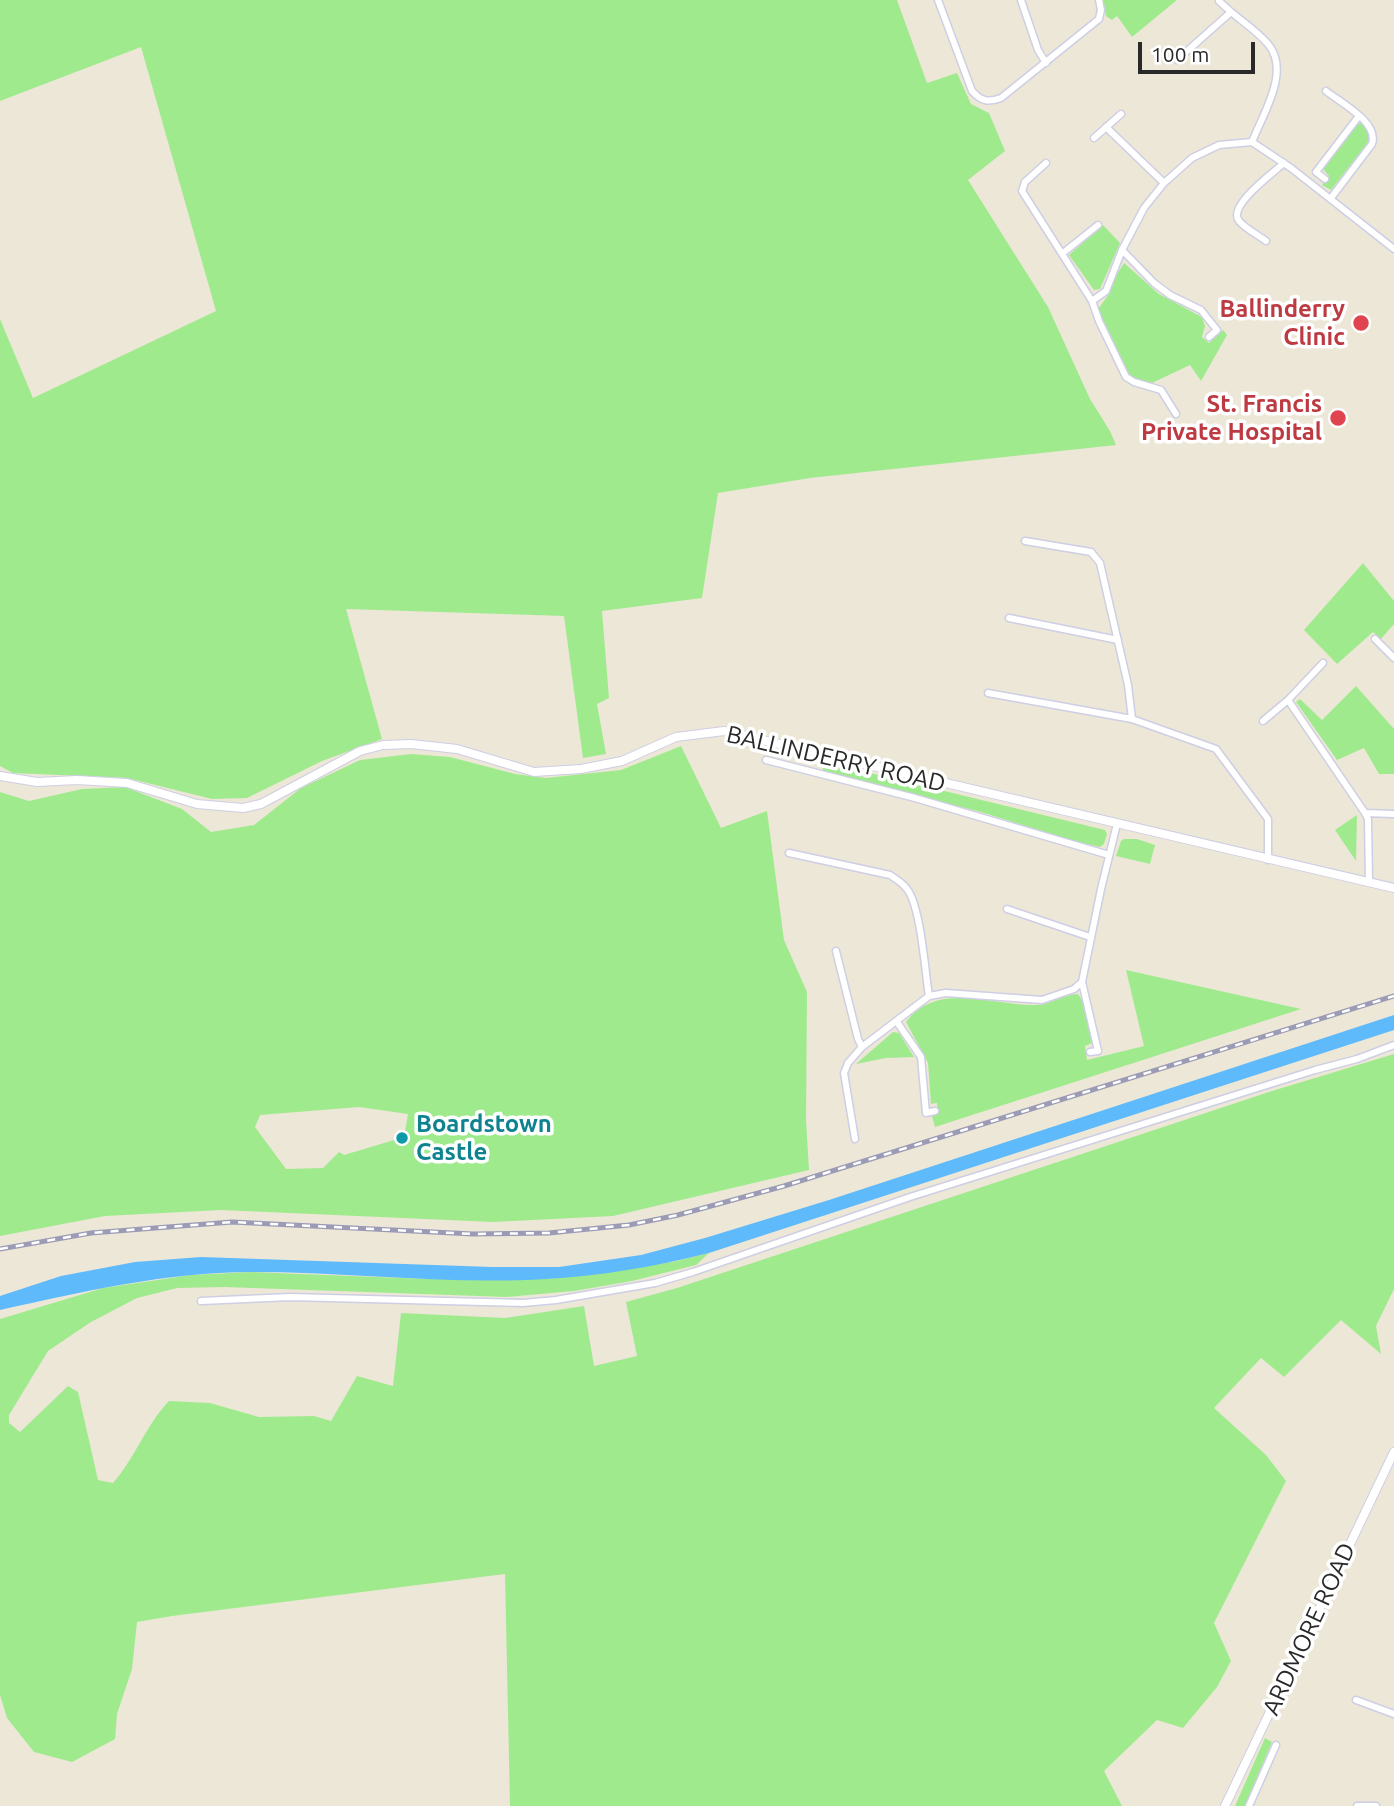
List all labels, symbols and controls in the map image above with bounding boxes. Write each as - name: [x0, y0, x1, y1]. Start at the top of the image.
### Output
- scale bar: [1142, 28, 1259, 72]
- text: 100 m: [1151, 42, 1209, 66]
- place label: Ballinderry Clinic: [1219, 295, 1345, 351]
- marker: Ballinderry Clinic: [1351, 313, 1371, 333]
- place label: St. Francis Private Hospital: [1141, 390, 1322, 446]
- marker: St. Francis Private Hospital: [1328, 408, 1348, 428]
- street label: BALLINDERRY ROAD: [724, 720, 948, 798]
- place label: Boardstown Castle: [416, 1110, 552, 1166]
- marker: Boardstown Castle: [394, 1130, 410, 1146]
- street label: ARDMORE ROAD: [1256, 1538, 1362, 1720]

